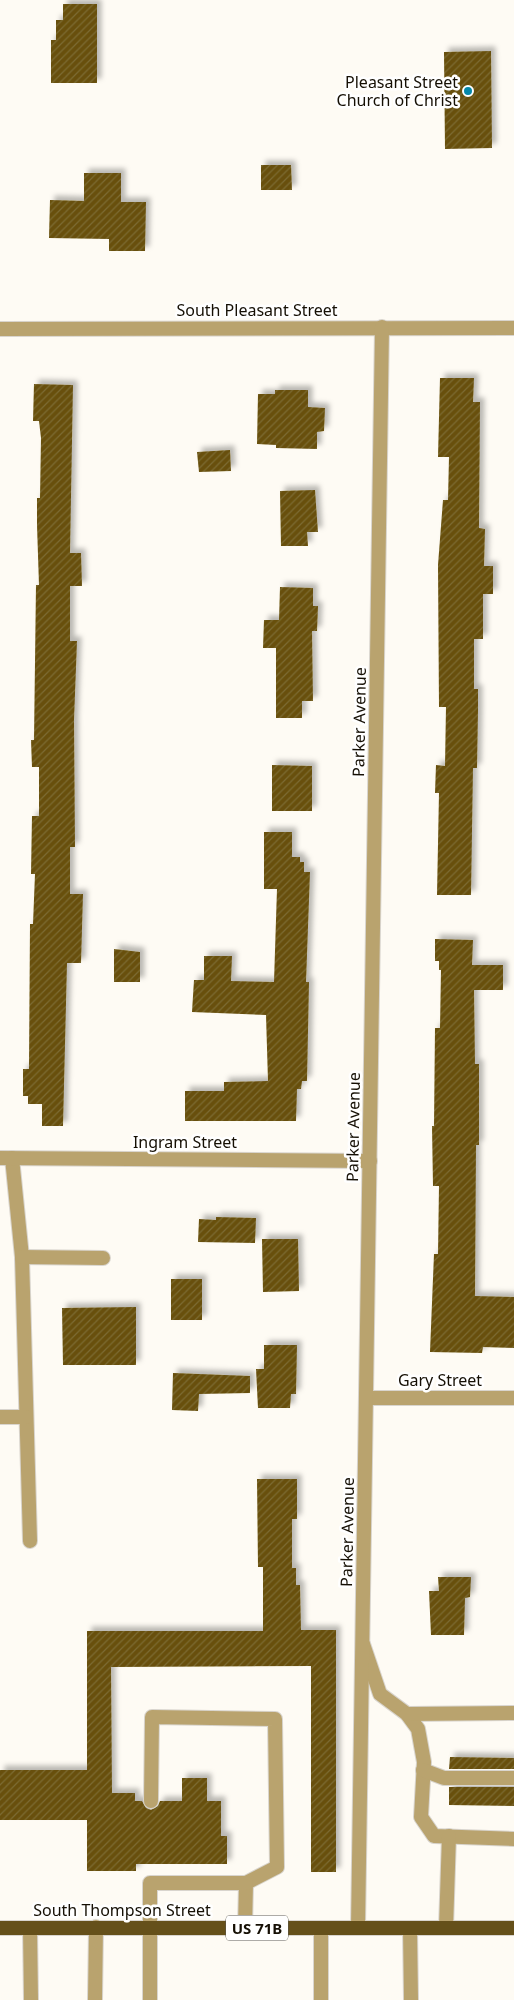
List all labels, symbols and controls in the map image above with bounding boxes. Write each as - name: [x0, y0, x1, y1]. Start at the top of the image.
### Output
- place label: Pleasant Street Church of Christ: [337, 71, 458, 111]
- marker: Pleasant Street Church of Christ: [462, 85, 474, 97]
- street label: South Pleasant Street: [176, 299, 338, 321]
- street label: Parker Avenue: [347, 667, 371, 777]
- street label: Parker Avenue: [341, 1072, 365, 1182]
- street label: Ingram Street: [133, 1131, 237, 1153]
- street label: Gary Street: [398, 1369, 482, 1391]
- street label: Parker Avenue: [335, 1477, 359, 1587]
- street label: South Thompson Street: [33, 1899, 211, 1921]
- road number: US 71B: [226, 1916, 288, 1940]

